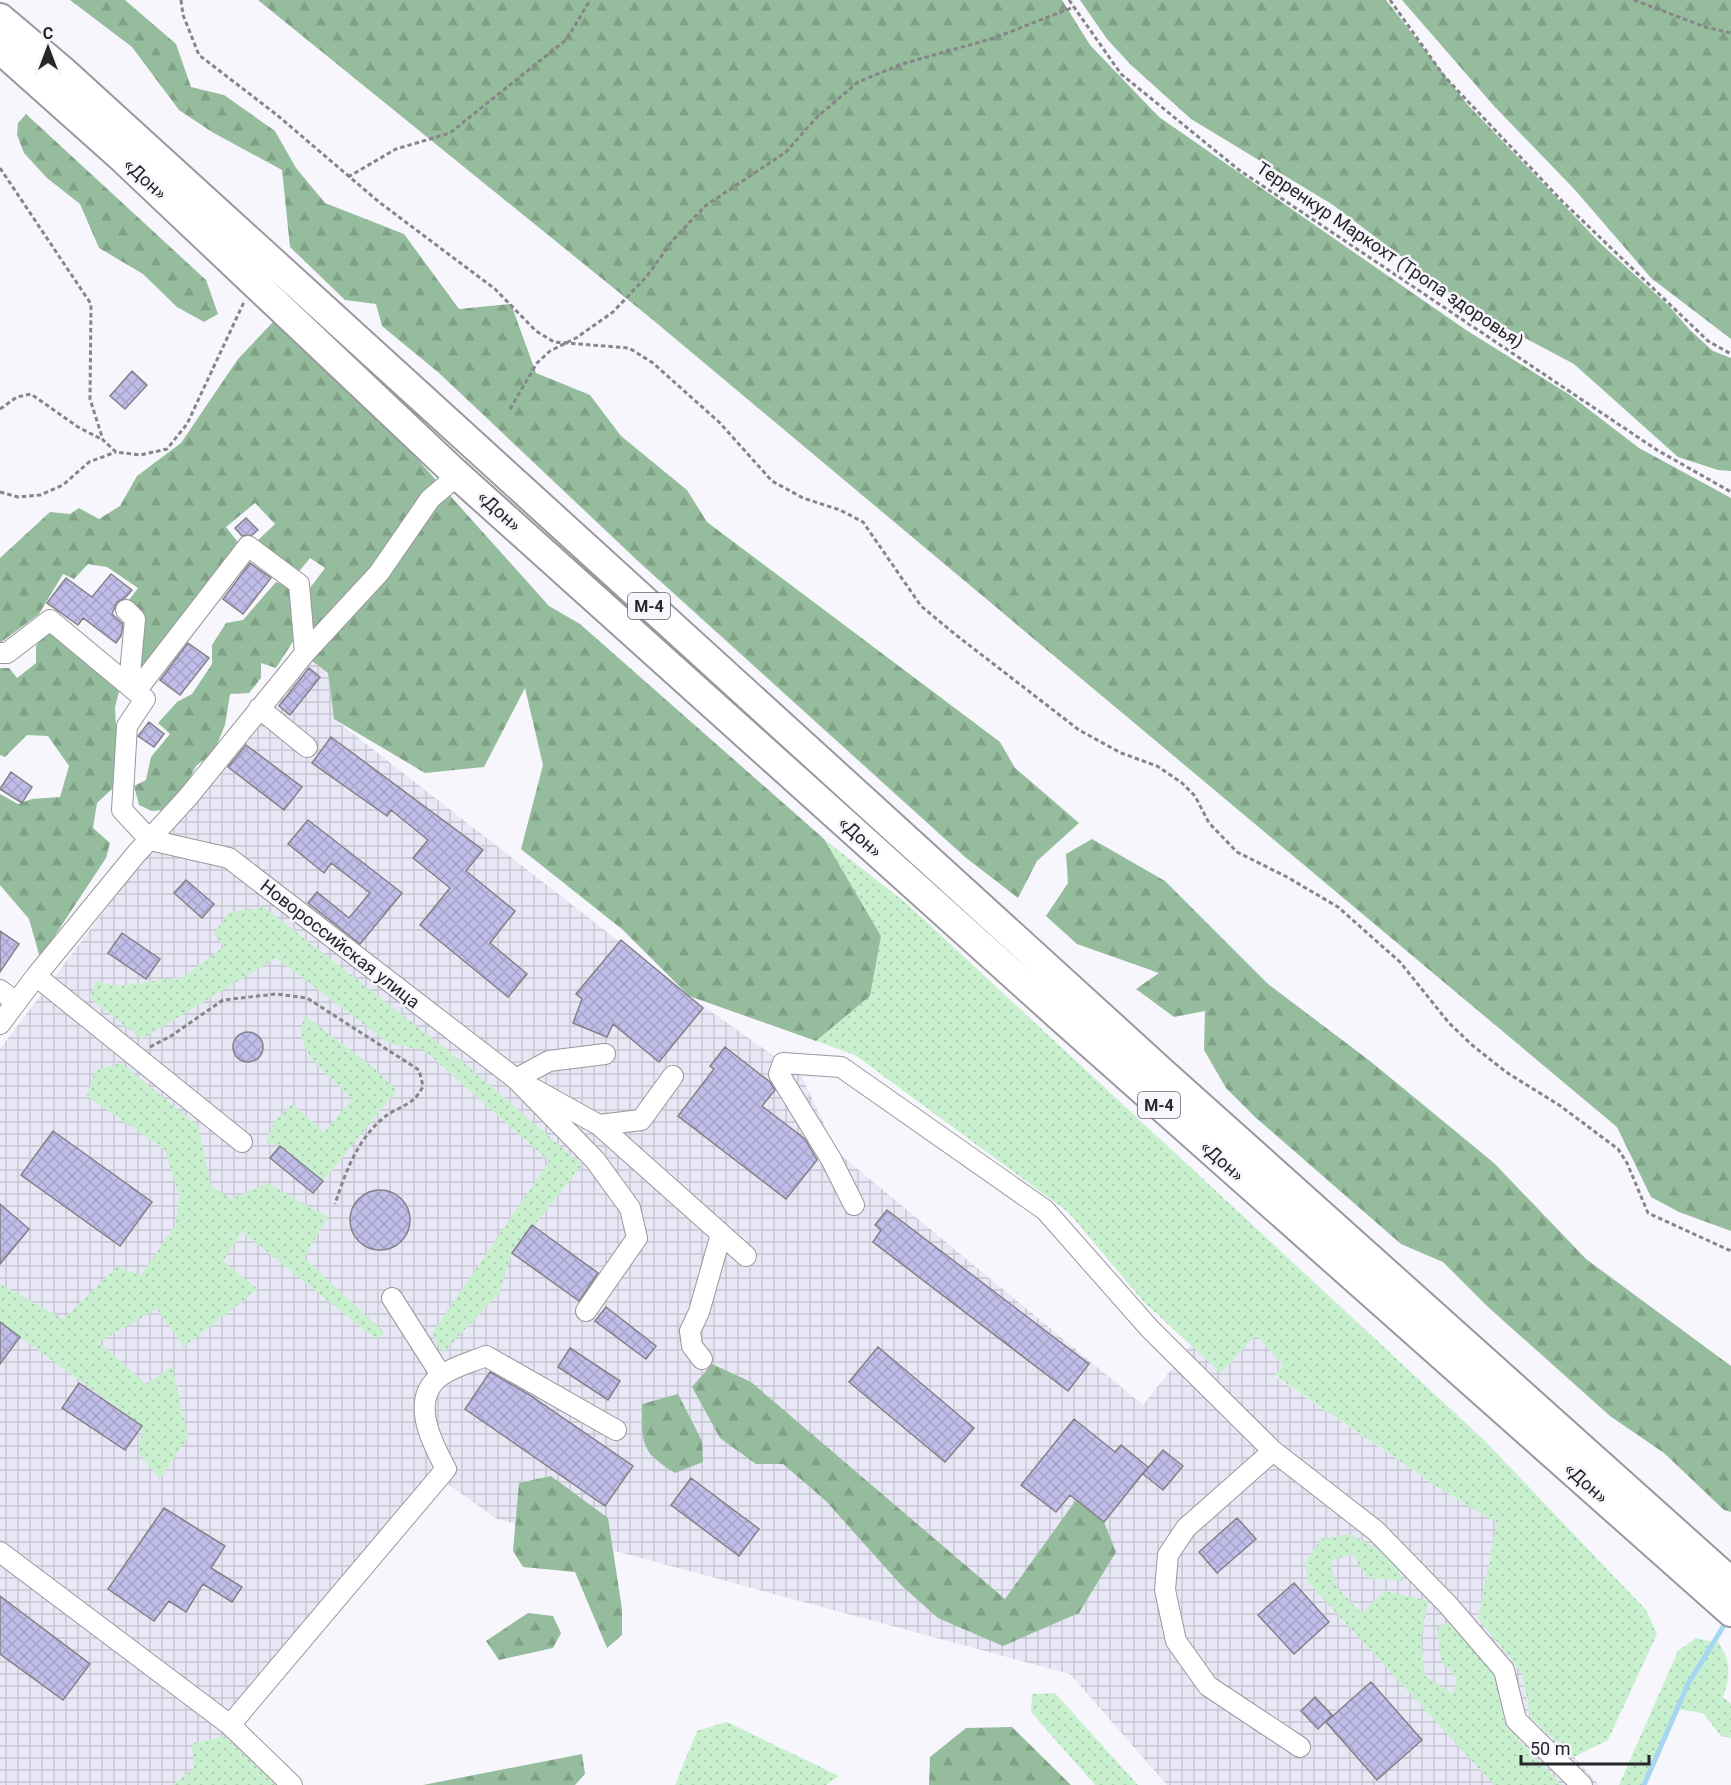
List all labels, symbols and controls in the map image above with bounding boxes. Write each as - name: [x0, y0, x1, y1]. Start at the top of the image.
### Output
- north arrow: [18, 18, 78, 78]
- text: С: [43, 24, 53, 43]
- street label: «Дон»: [120, 154, 171, 204]
- street label: Терренкур Маркохт (Тропа здоровья): [1252, 157, 1528, 353]
- street label: «Дон»: [473, 486, 525, 536]
- road number: М-4: [628, 593, 670, 619]
- street label: «Дон»: [834, 812, 886, 862]
- street label: Новороссийская улица: [256, 875, 424, 1012]
- road number: М-4: [1138, 1092, 1180, 1118]
- street label: «Дон»: [1196, 1136, 1248, 1186]
- street label: «Дон»: [1560, 1458, 1612, 1508]
- scale bar: [1521, 1728, 1648, 1766]
- text: 50 m: [1530, 1738, 1570, 1759]

